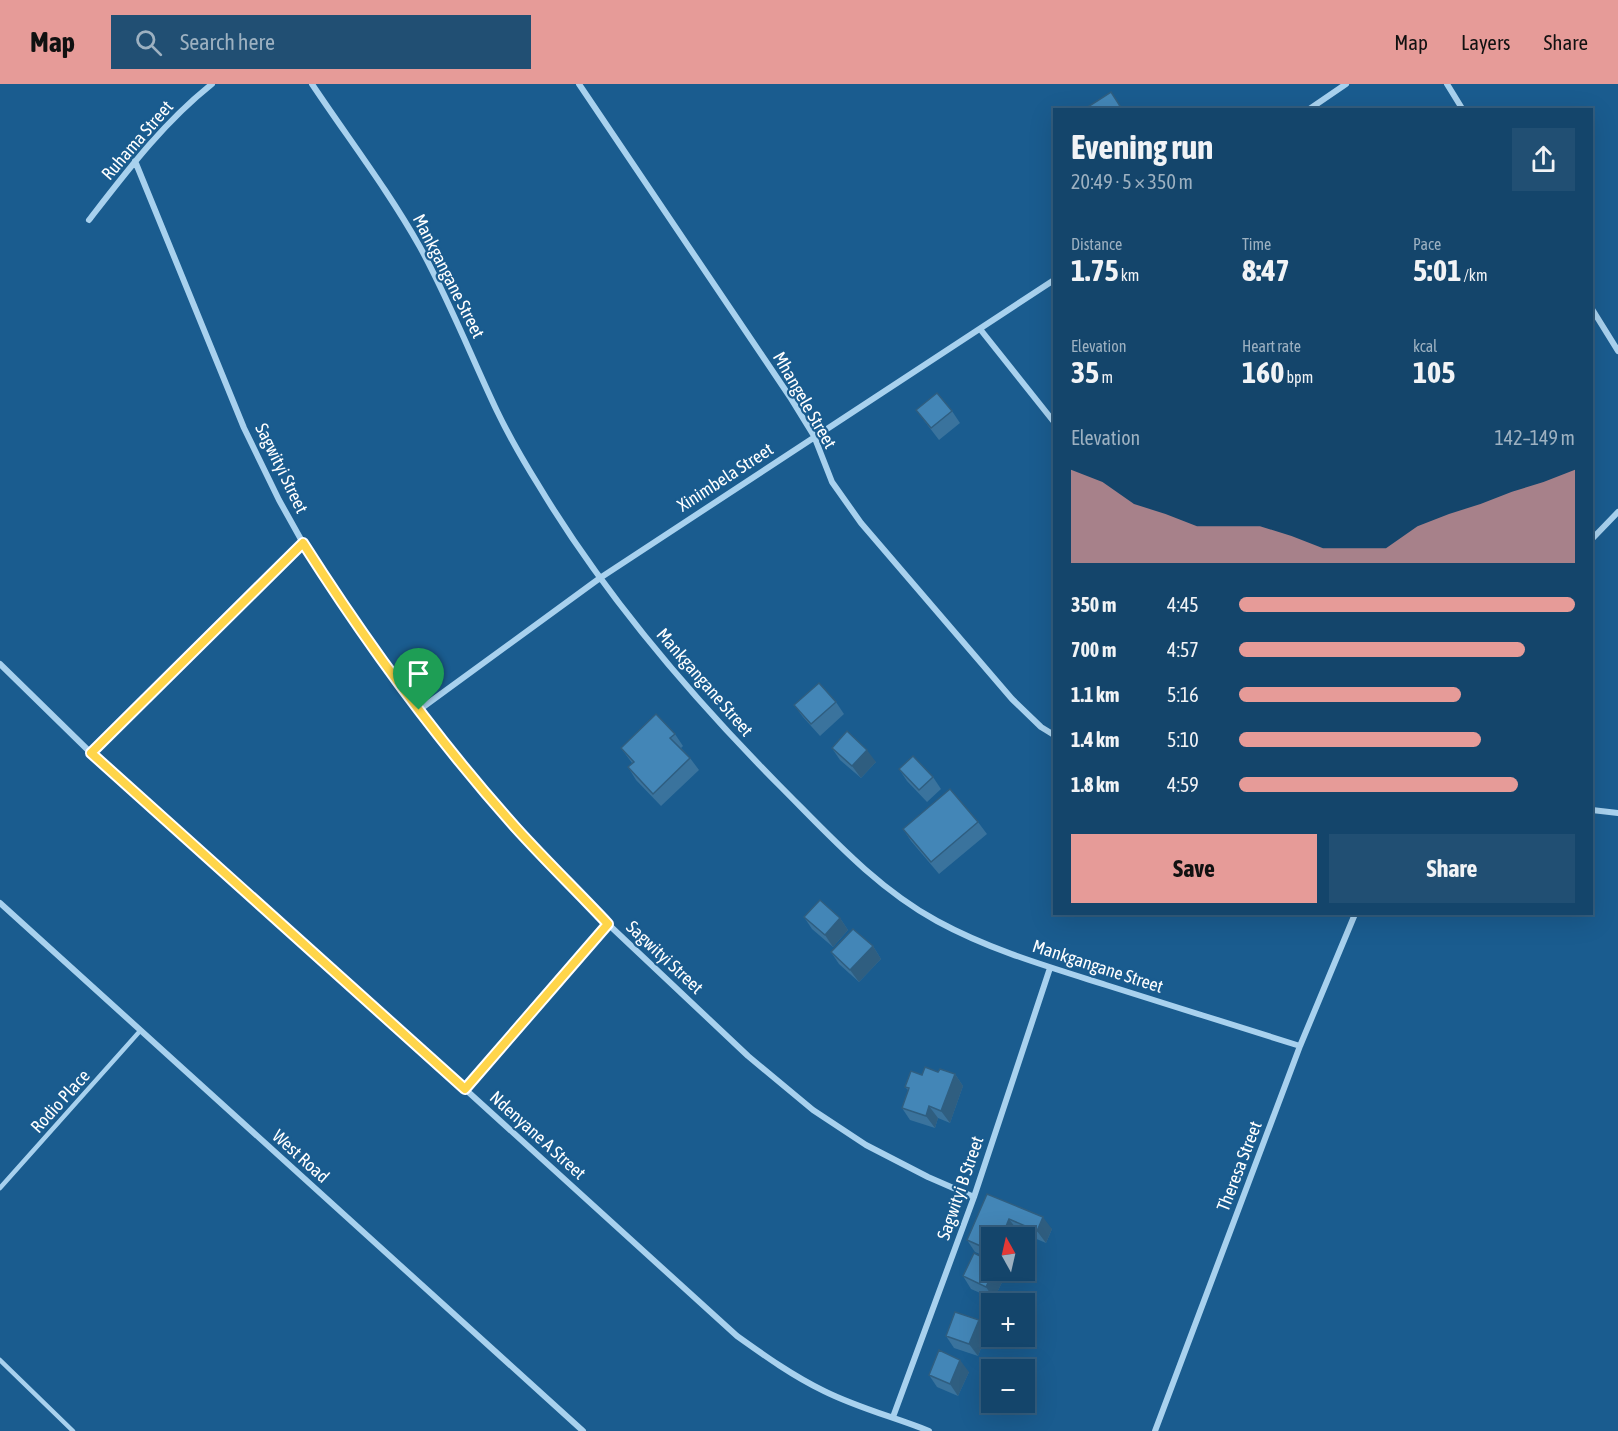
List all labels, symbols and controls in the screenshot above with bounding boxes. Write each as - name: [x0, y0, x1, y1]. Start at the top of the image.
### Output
- search box: [111, 15, 531, 69]
- text: Map: [30, 26, 75, 58]
- icon: search: [132, 26, 165, 59]
- text: Search here: [180, 29, 275, 55]
- text: Map: [1394, 30, 1428, 54]
- text: Layers: [1461, 30, 1511, 54]
- text: Share: [1544, 30, 1588, 54]
- street label: Ruhama Street: [97, 96, 177, 184]
- text: Evening run: [1071, 128, 1213, 166]
- button: share: [1512, 128, 1575, 191]
- text: 20:49 · 5 × 350 m: [1071, 170, 1193, 193]
- street label: Mankgangane Street: [409, 211, 489, 341]
- text: Distance: [1071, 235, 1122, 253]
- text: Time: [1242, 235, 1271, 253]
- text: Pace: [1413, 235, 1441, 253]
- text: 1.75: [1071, 253, 1119, 287]
- text: 8:47: [1242, 253, 1290, 287]
- text: 5:01: [1413, 253, 1461, 287]
- text: km: [1119, 266, 1139, 284]
- text: /km: [1461, 266, 1487, 284]
- text: Elevation: [1071, 337, 1126, 355]
- text: Heart rate: [1242, 337, 1301, 355]
- text: kcal: [1413, 337, 1437, 355]
- street label: Mhangele Street: [769, 348, 841, 452]
- text: 35: [1071, 355, 1099, 389]
- text: 160: [1242, 355, 1284, 389]
- text: 105: [1413, 355, 1455, 389]
- text: m: [1099, 368, 1113, 386]
- text: bpm: [1284, 368, 1313, 386]
- street label: Sagwityi Street: [251, 420, 313, 516]
- text: Elevation: [1071, 426, 1140, 449]
- text: 142–149 m: [1494, 426, 1575, 449]
- street label: Xinimbela Street: [673, 438, 777, 516]
- text: 350 m: [1071, 593, 1116, 616]
- text: 4:45: [1167, 593, 1199, 616]
- street label: Mankgangane Street: [652, 624, 758, 740]
- text: 700 m: [1071, 638, 1116, 661]
- text: 4:57: [1167, 638, 1199, 661]
- pin: [393, 648, 444, 710]
- icon: arrive: [402, 657, 435, 690]
- text: 1.1 km: [1071, 683, 1119, 706]
- text: 5:16: [1167, 683, 1199, 706]
- text: 1.4 km: [1071, 728, 1119, 751]
- text: 5:10: [1167, 728, 1199, 751]
- text: 1.8 km: [1071, 773, 1119, 796]
- text: 4:59: [1167, 773, 1199, 796]
- button: Save: [1071, 834, 1317, 903]
- button: Share: [1329, 834, 1575, 903]
- street label: Sagwityi Street: [622, 916, 708, 998]
- street label: Mankgangane Street: [1030, 935, 1166, 997]
- street label: Rodio Place: [26, 1065, 94, 1137]
- street label: Ndenyane A Street: [486, 1086, 590, 1184]
- street label: Theresa Street: [1212, 1118, 1266, 1214]
- street label: West Road: [268, 1125, 334, 1187]
- street label: Sagwityi B Street: [932, 1133, 988, 1243]
- north arrow: [981, 1227, 1035, 1281]
- map controls: [981, 1227, 1035, 1413]
- button: +: [981, 1293, 1035, 1347]
- button: −: [981, 1359, 1035, 1413]

